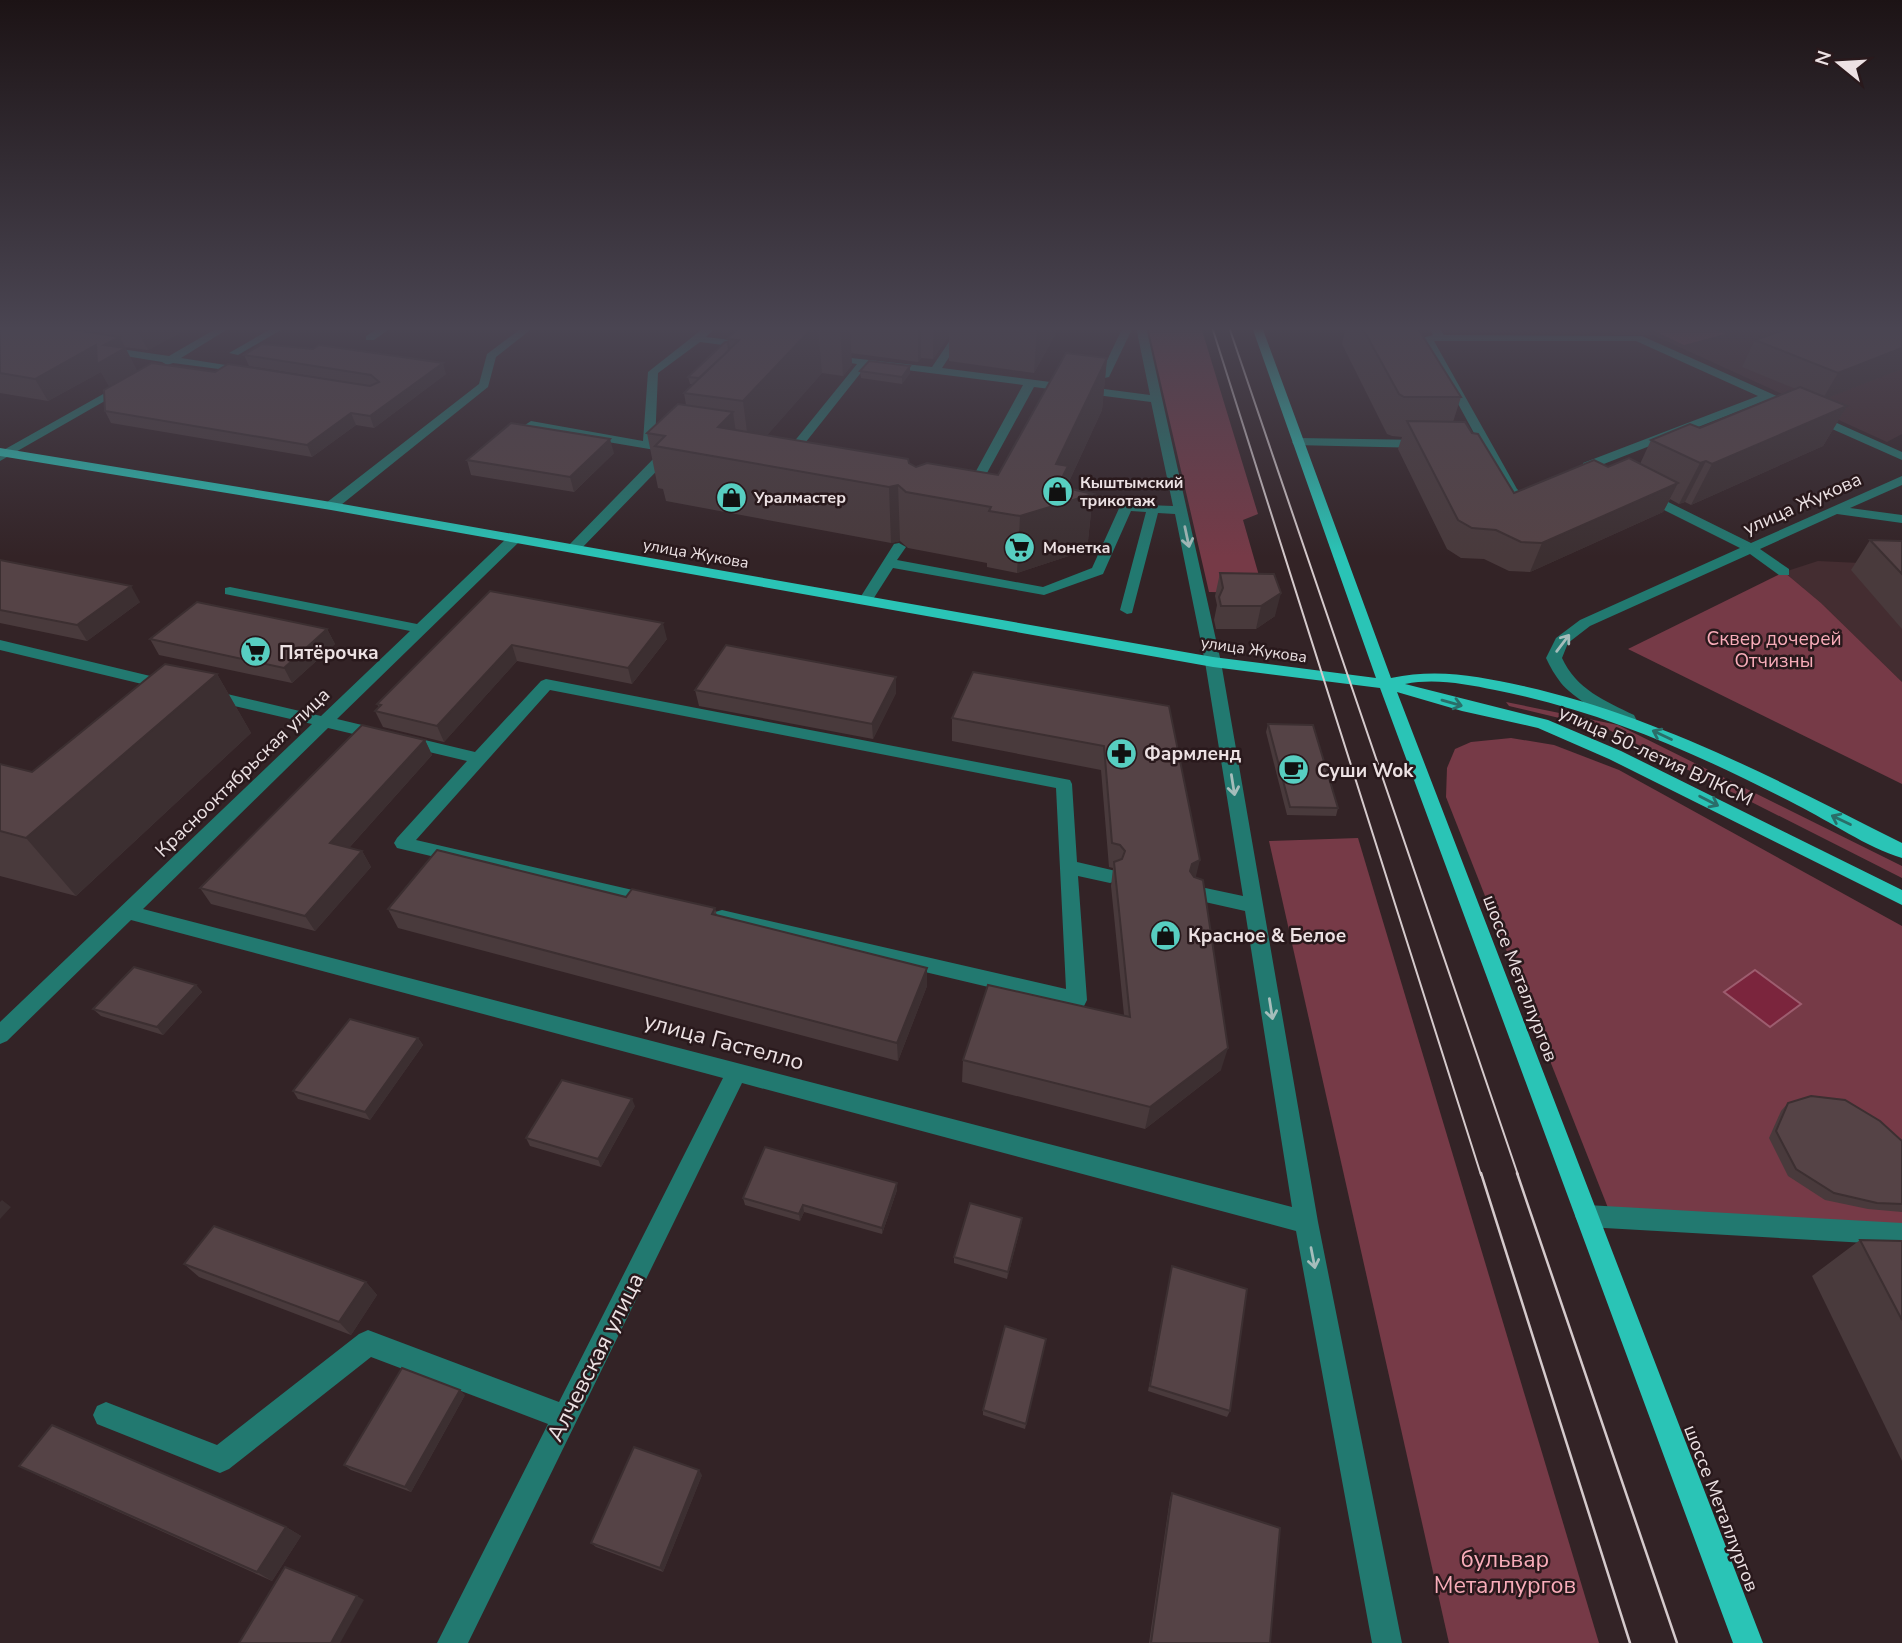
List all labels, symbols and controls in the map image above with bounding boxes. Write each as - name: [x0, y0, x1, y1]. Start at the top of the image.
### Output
- north arrow: [1804, 28, 1874, 98]
- text: N: [1809, 47, 1838, 69]
- street label: улица Жукова: [1739, 466, 1866, 542]
- place label: Кыштымский трикотаж: [1080, 472, 1184, 512]
- shop icon: Кыштымский трикотаж: [1040, 474, 1074, 508]
- shop icon: Уралмастер: [714, 480, 748, 514]
- place label: Уралмастер: [753, 487, 846, 509]
- one-way arrow: [1180, 525, 1194, 548]
- supermarket icon: Монетка: [1003, 530, 1037, 564]
- street label: улица Жукова: [641, 534, 750, 574]
- place label: Монетка: [1043, 537, 1110, 559]
- park label: Сквер дочерей Отчизны: [1706, 626, 1842, 674]
- street label: улица Жукова: [1199, 632, 1308, 668]
- one-way arrow: [1555, 634, 1570, 653]
- supermarket icon: Пятёрочка: [239, 635, 273, 669]
- place label: Пятёрочка: [279, 640, 379, 666]
- street label: Краснооктябрьская улица: [150, 682, 336, 863]
- one-way arrow: [1440, 697, 1462, 710]
- street label: улица 50-летия ВЛКСМ: [1554, 699, 1757, 812]
- one-way arrow: [1652, 728, 1673, 741]
- pharmacy icon: Фармленд: [1104, 736, 1138, 770]
- place label: Фармленд: [1144, 741, 1242, 767]
- cafe icon: Суши Wok: [1277, 753, 1311, 787]
- place label: Суши Wok: [1317, 758, 1414, 784]
- one-way arrow: [1227, 773, 1240, 796]
- one-way arrow: [1698, 794, 1719, 808]
- one-way arrow: [1831, 813, 1852, 827]
- street label: шоссе Металлургов: [1476, 891, 1564, 1066]
- shop icon: Красное & Белое: [1148, 918, 1182, 952]
- place label: Красное & Белое: [1188, 923, 1346, 949]
- one-way arrow: [1265, 997, 1278, 1020]
- street label: улица Гастелло: [640, 1005, 807, 1078]
- one-way arrow: [1307, 1246, 1320, 1269]
- street label: Алчевская улица: [540, 1268, 651, 1447]
- street label: шоссе Металлургов: [1677, 1421, 1765, 1596]
- park label: бульвар Металлургов: [1434, 1544, 1576, 1601]

